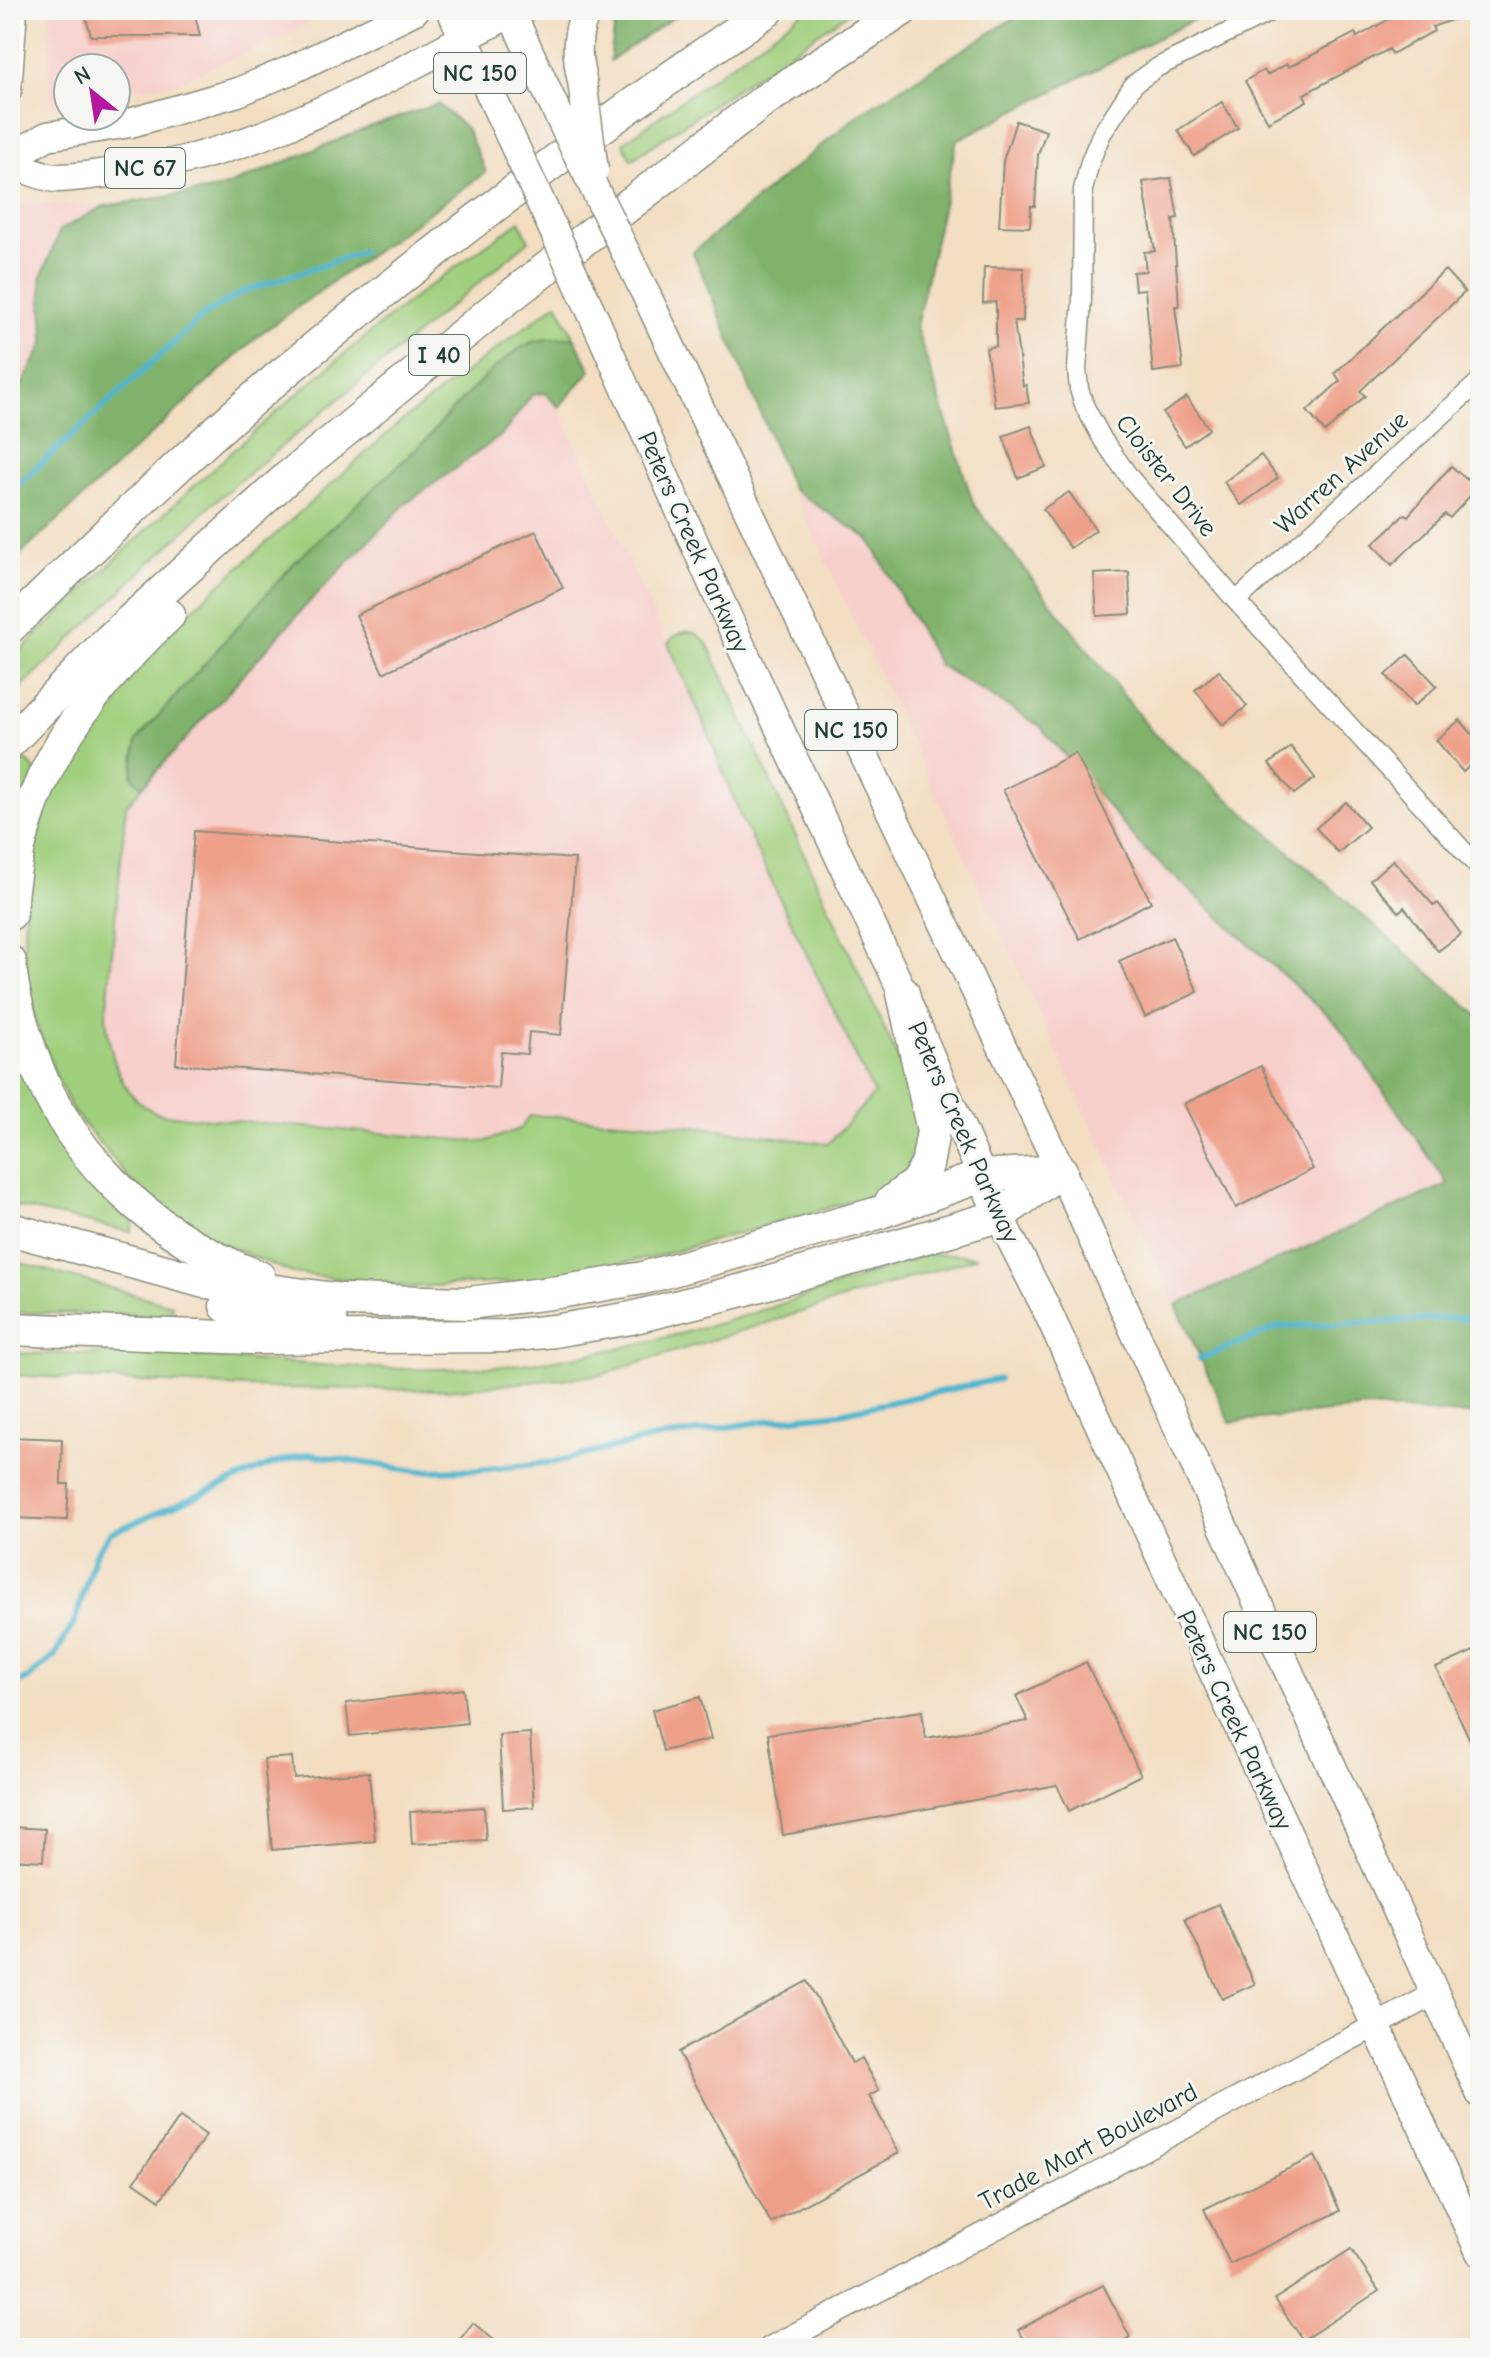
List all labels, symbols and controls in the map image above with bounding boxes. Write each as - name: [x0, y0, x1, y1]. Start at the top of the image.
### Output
- north arrow: [52, 52, 132, 132]
- road number: NC 150: [434, 53, 526, 93]
- text: N: [70, 61, 95, 90]
- road number: NC 67: [105, 148, 185, 188]
- road number: I 40: [409, 335, 469, 375]
- street label: Warren Avenue: [1269, 405, 1415, 541]
- street label: Cloister Drive: [1109, 409, 1223, 543]
- street label: Peters Creek Parkway: [631, 427, 756, 658]
- road number: NC 150: [805, 710, 897, 750]
- street label: Peters Creek Parkway: [901, 1017, 1026, 1248]
- street label: Peters Creek Parkway: [1170, 1606, 1298, 1835]
- road number: NC 150: [1224, 1612, 1316, 1652]
- street label: Trade Mart Boulevard: [974, 2077, 1203, 2217]

